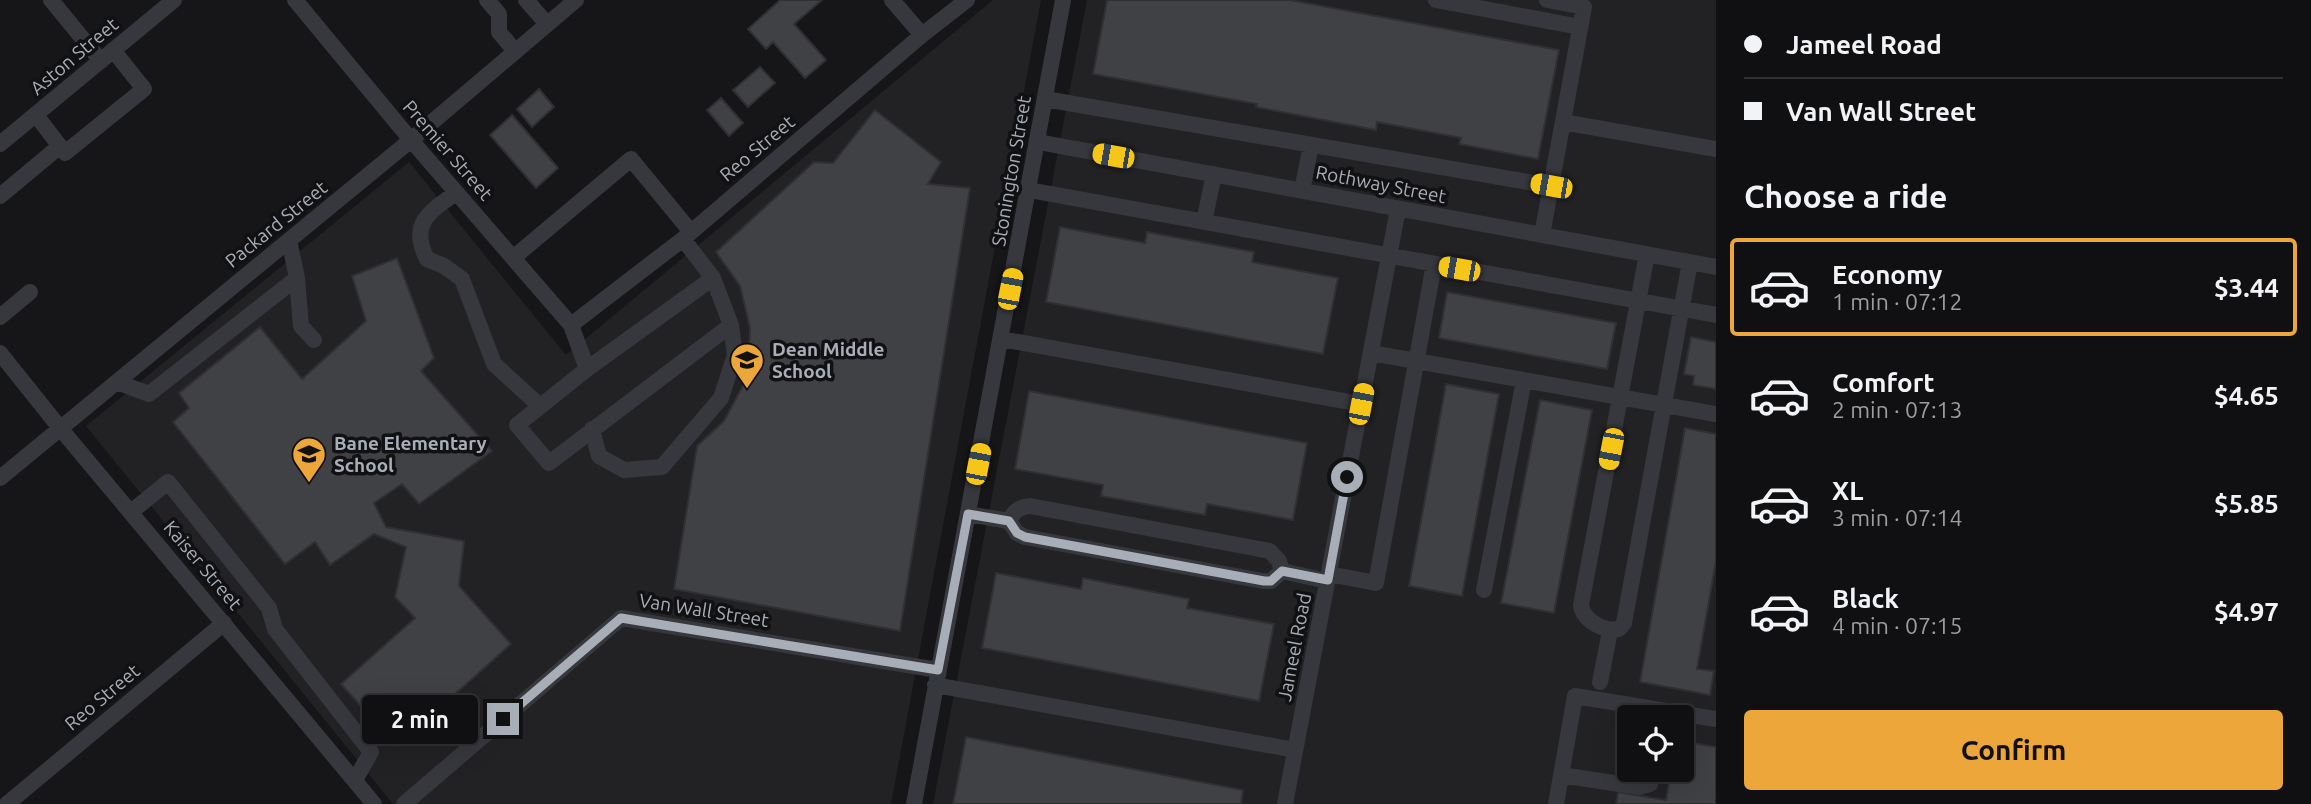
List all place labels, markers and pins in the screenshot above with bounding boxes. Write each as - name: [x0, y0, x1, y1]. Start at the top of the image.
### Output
- place label: Dean Middle School: [772, 338, 884, 382]
- school or university icon: Dean Middle School: [728, 341, 766, 390]
- place label: Bane Elementary School: [334, 432, 487, 476]
- school or university icon: Bane Elementary School: [290, 435, 328, 484]

